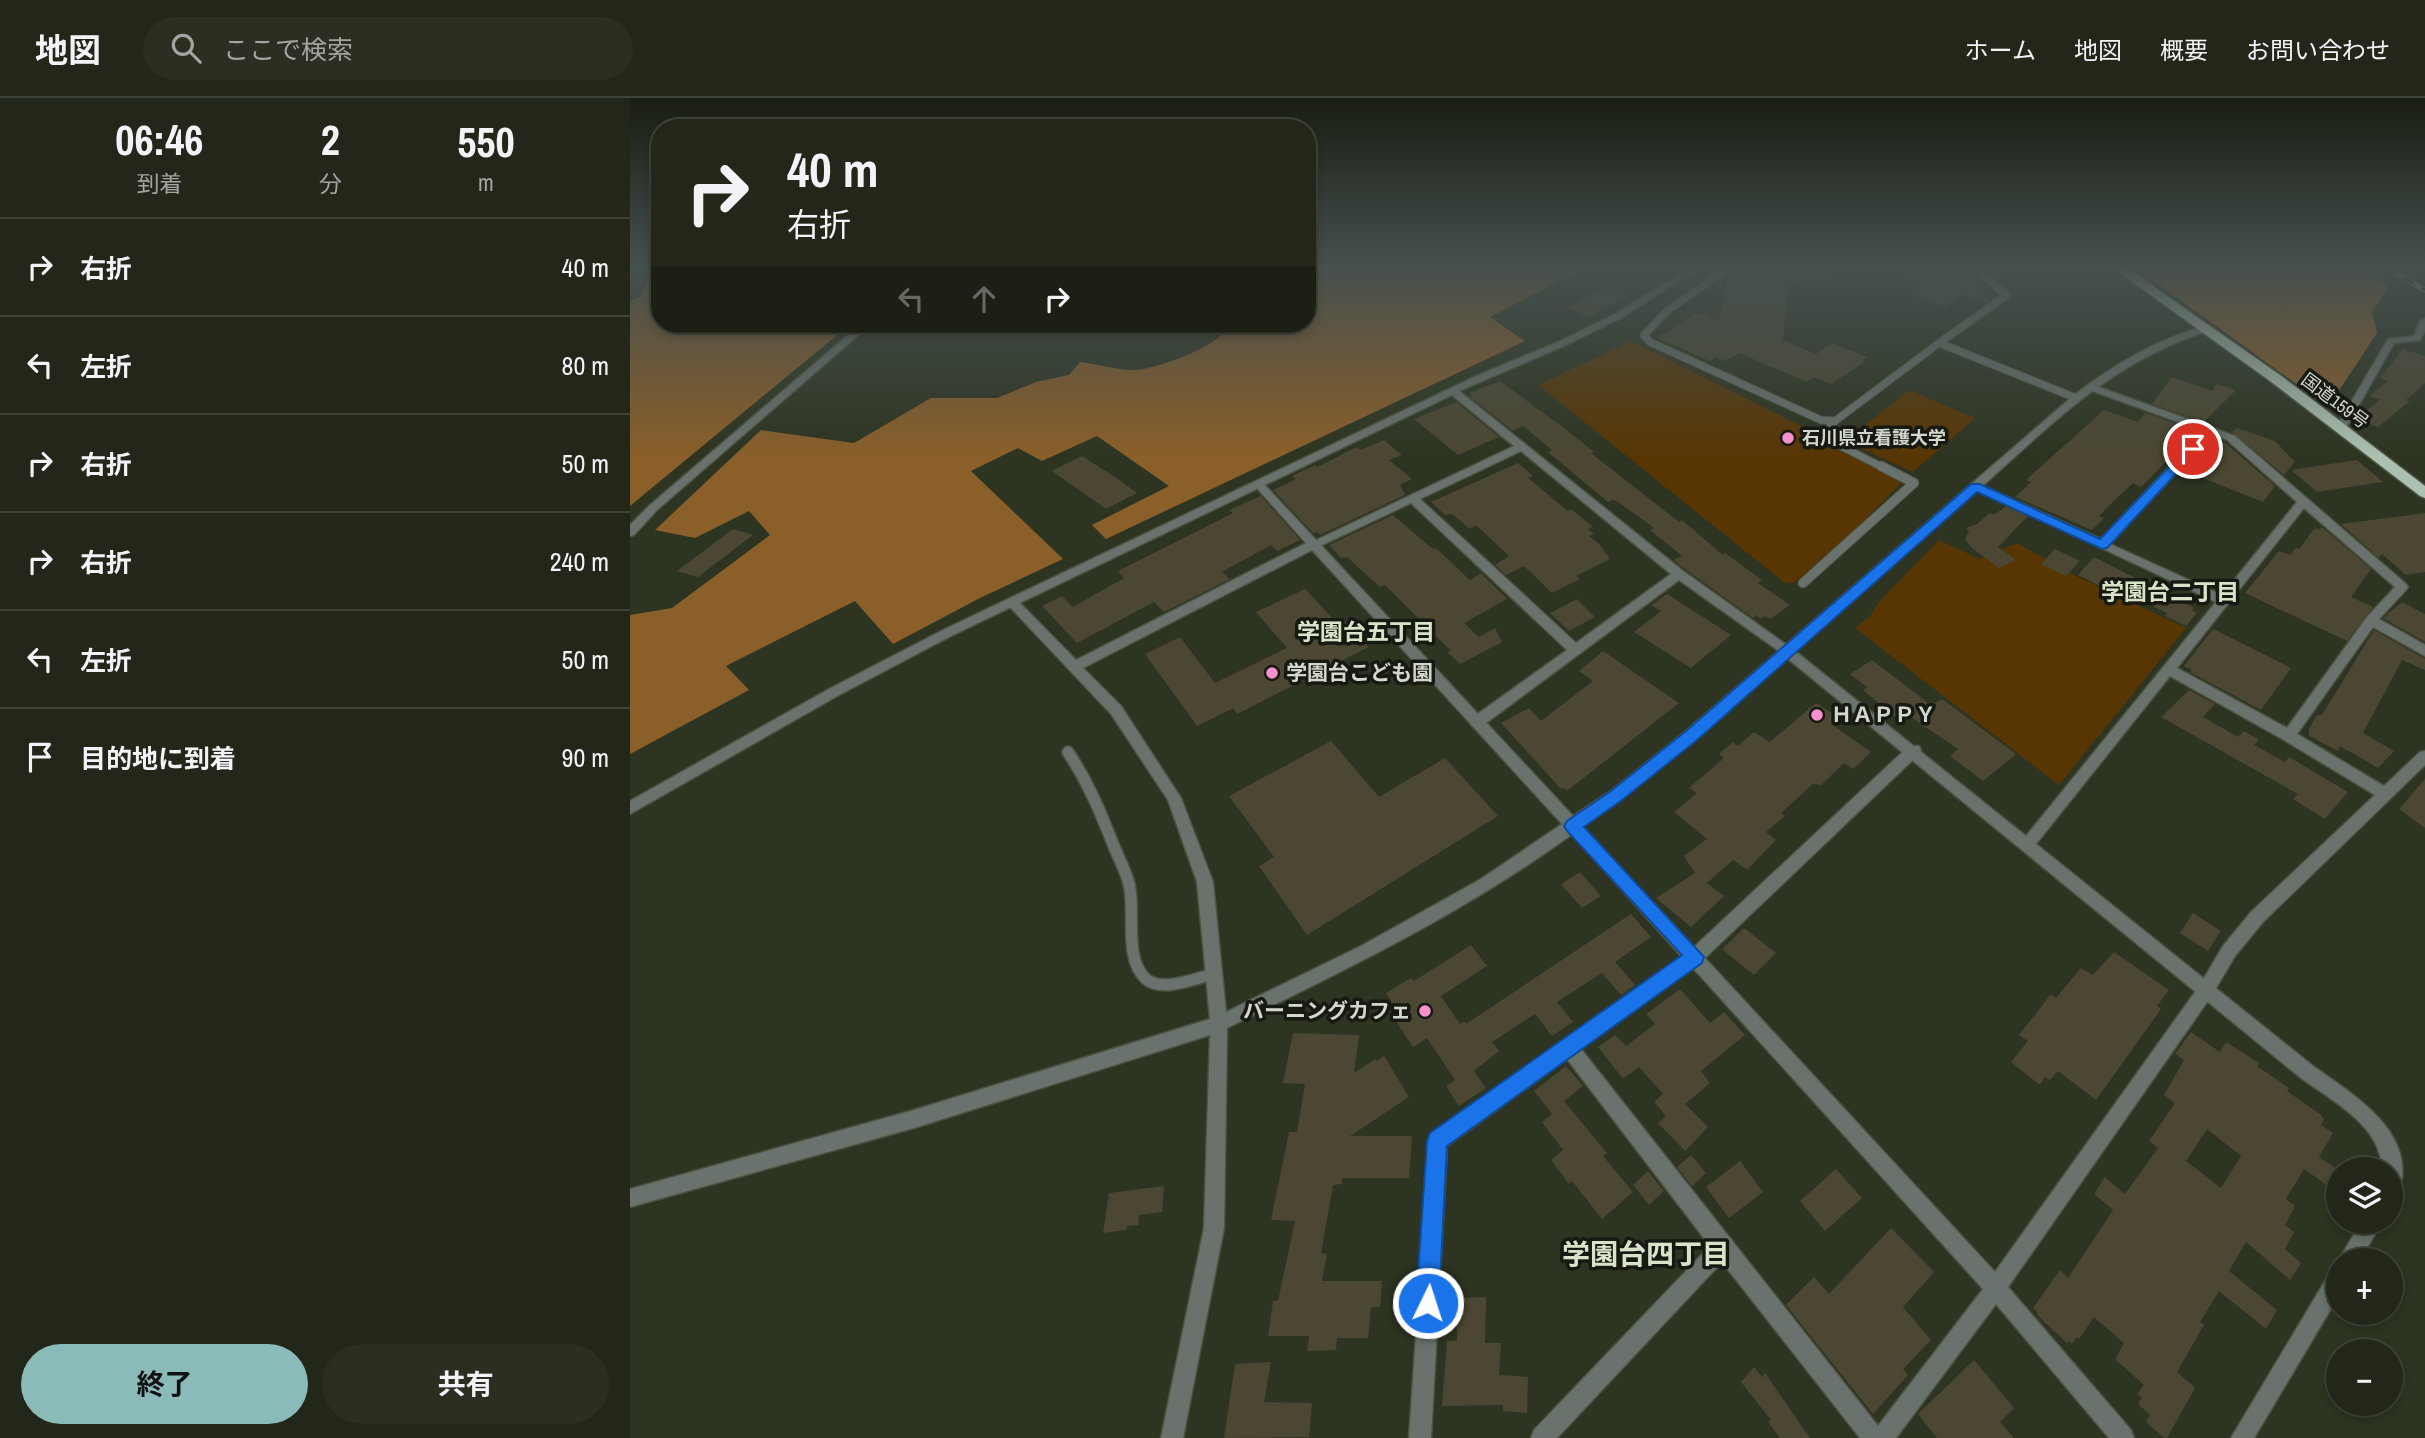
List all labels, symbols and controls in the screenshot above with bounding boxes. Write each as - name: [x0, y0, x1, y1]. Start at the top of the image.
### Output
- search box: [143, 17, 633, 80]
- text: 地図: [35, 28, 101, 72]
- icon: search: [167, 29, 205, 67]
- text: ここで検索: [223, 32, 353, 67]
- text: ホーム: [1965, 34, 2036, 66]
- text: 地図: [2074, 34, 2122, 66]
- text: 概要: [2160, 34, 2208, 66]
- text: お問い合わせ: [2246, 34, 2390, 66]
- text: 06:46: [115, 112, 203, 168]
- text: 2: [321, 112, 340, 168]
- text: 550: [457, 114, 515, 170]
- text: 40 m: [787, 136, 879, 202]
- icon: right: [672, 147, 763, 238]
- text: m: [478, 167, 494, 198]
- text: 到着: [136, 168, 182, 199]
- text: 分: [319, 168, 342, 199]
- text: 右折: [787, 203, 851, 246]
- icon: right: [21, 248, 59, 286]
- text: 40 m: [562, 250, 609, 285]
- text: 右折: [80, 251, 132, 286]
- icon: left: [892, 280, 930, 318]
- icon: ahead: [965, 280, 1003, 318]
- icon: right: [1038, 280, 1076, 318]
- icon: left: [21, 346, 59, 384]
- text: 80 m: [562, 348, 609, 383]
- text: 左折: [80, 349, 132, 384]
- street label: 国道159号: [2296, 367, 2374, 434]
- pin: [2163, 419, 2223, 479]
- place label: 石川県立看護大学: [1802, 425, 1946, 450]
- marker: 石川県立看護大学: [1780, 430, 1796, 446]
- icon: arrive: [2174, 430, 2212, 468]
- icon: right: [21, 444, 59, 482]
- text: 50 m: [562, 446, 609, 481]
- text: 右折: [80, 447, 132, 482]
- icon: right: [21, 542, 59, 580]
- text: 240 m: [550, 544, 609, 579]
- text: 右折: [80, 545, 132, 580]
- district label: 学園台二丁目: [2101, 576, 2239, 607]
- district label: 学園台五丁目: [1297, 616, 1435, 647]
- icon: left: [21, 640, 59, 678]
- text: 50 m: [562, 642, 609, 677]
- text: 左折: [80, 643, 132, 678]
- place label: 学園台こども園: [1286, 658, 1433, 687]
- marker: 学園台こども園: [1264, 665, 1280, 681]
- place label: ＨＡＰＰＹ: [1831, 700, 1936, 729]
- marker: ＨＡＰＰＹ: [1809, 707, 1825, 723]
- icon: arrive: [21, 738, 59, 776]
- text: 90 m: [562, 740, 609, 775]
- text: 目的地に到着: [80, 741, 236, 776]
- place label: バーニングカフェ: [1243, 996, 1411, 1025]
- marker: バーニングカフェ: [1417, 1003, 1433, 1019]
- map controls: [2326, 1157, 2403, 1416]
- button: layers: [2326, 1157, 2403, 1234]
- district label: 学園台四丁目: [1562, 1235, 1730, 1273]
- button: +: [2326, 1248, 2403, 1325]
- position arrow: [1391, 1266, 1465, 1340]
- button: −: [2326, 1339, 2403, 1416]
- button: 終了: [21, 1344, 308, 1424]
- button: 共有: [322, 1344, 609, 1424]

